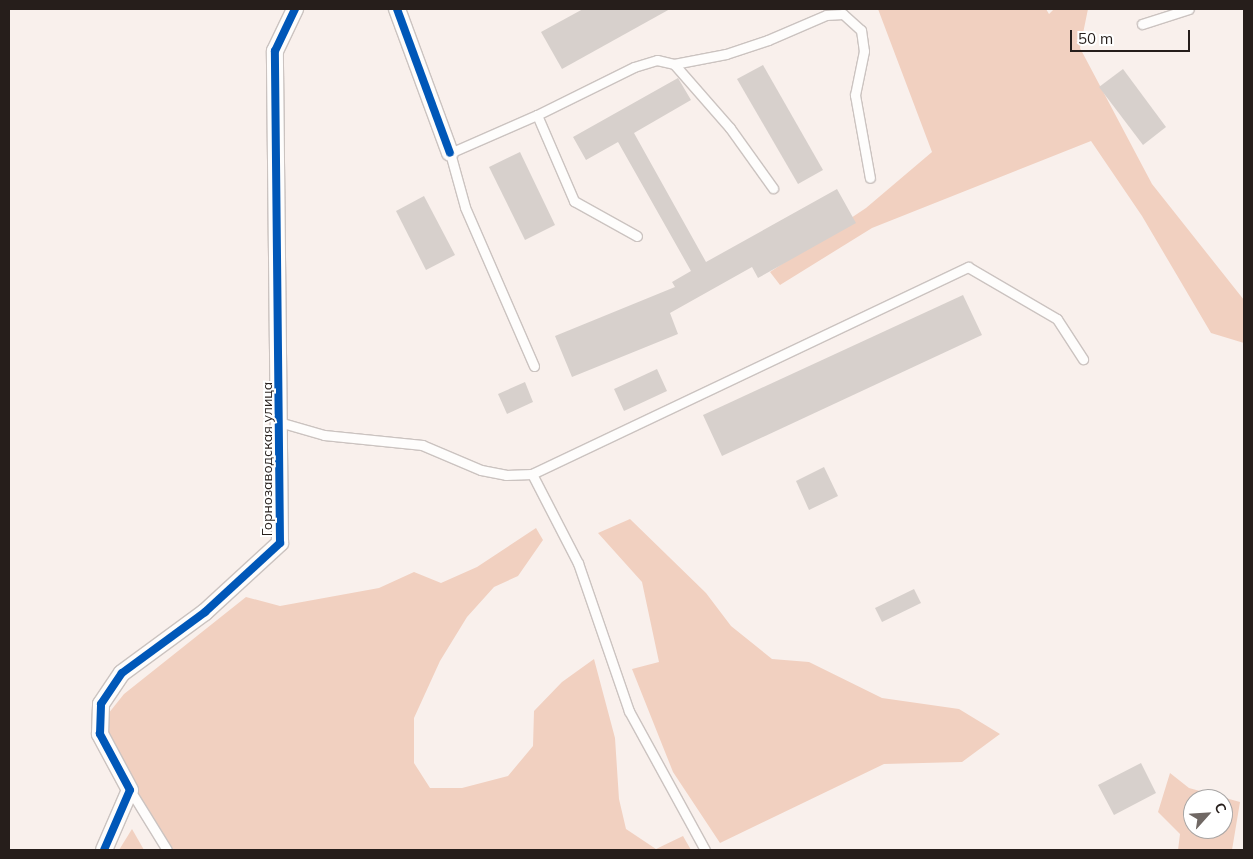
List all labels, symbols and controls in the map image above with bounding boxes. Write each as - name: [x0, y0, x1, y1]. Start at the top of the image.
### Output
- scale bar: [1073, 20, 1193, 52]
- text: 50 m: [1078, 29, 1113, 48]
- street label: Горнозаводская улица: [259, 382, 275, 536]
- north arrow: [1183, 789, 1233, 839]
- text: С: [1210, 800, 1231, 816]

